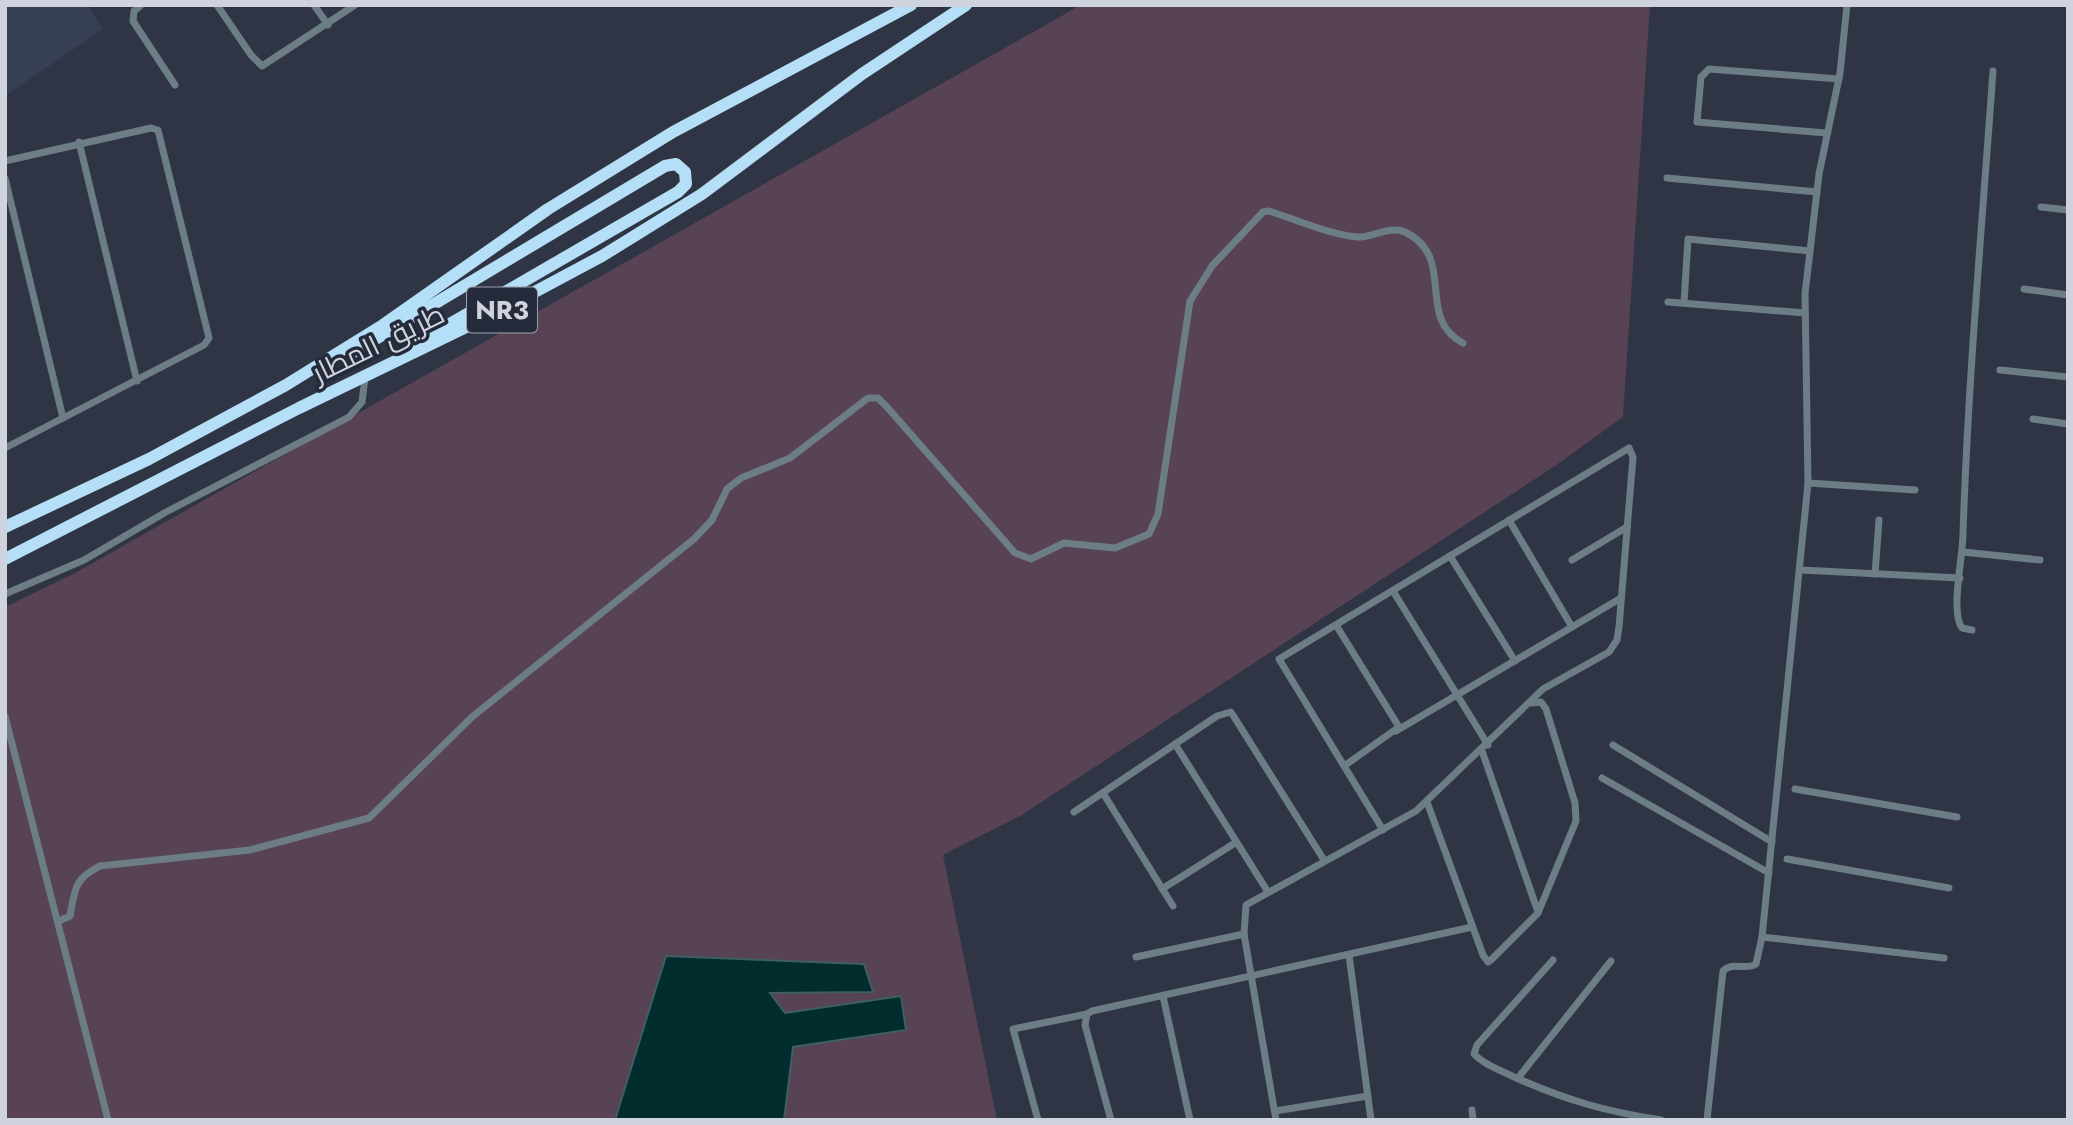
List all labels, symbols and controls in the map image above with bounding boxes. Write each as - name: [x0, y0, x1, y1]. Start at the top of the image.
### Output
- road number: NR3: [467, 288, 537, 332]
- street label: طريق المطار: [303, 294, 452, 394]

